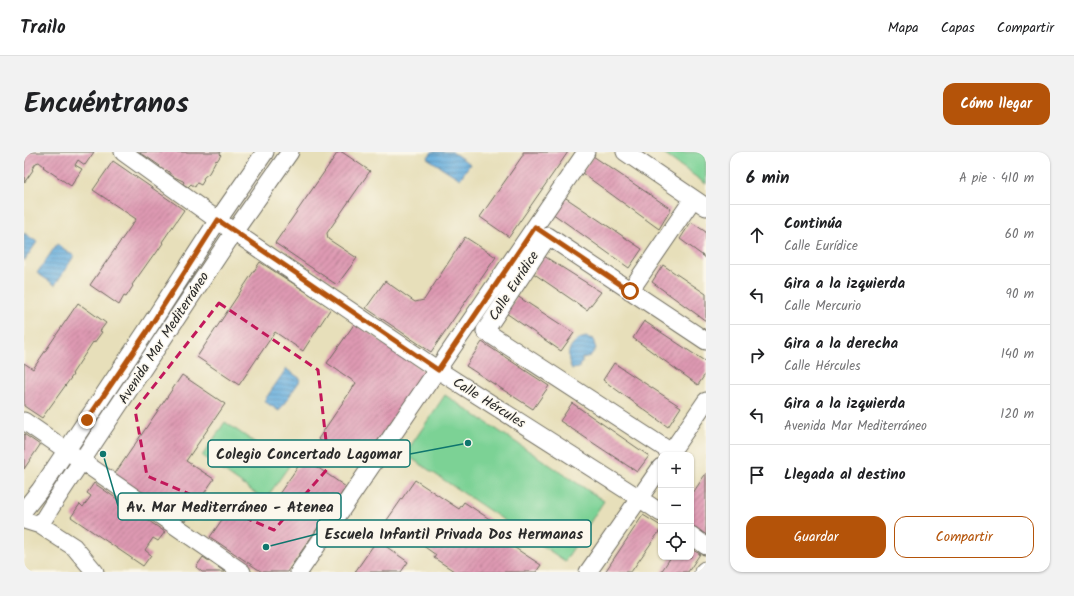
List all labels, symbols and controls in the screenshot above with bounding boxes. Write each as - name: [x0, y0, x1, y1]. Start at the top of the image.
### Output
- text: Trailo: [20, 13, 66, 43]
- text: Mapa: [888, 17, 919, 39]
- text: Capas: [941, 17, 975, 39]
- text: Compartir: [997, 17, 1054, 39]
- text: Encuéntranos: [24, 82, 189, 127]
- button: Cómo llegar: [943, 83, 1050, 125]
- text: 6 min: [746, 165, 790, 192]
- text: A pie · 410 m: [959, 168, 1034, 189]
- text: Continúa: [784, 212, 842, 236]
- icon: ahead: [746, 224, 768, 246]
- text: 60 m: [1005, 224, 1034, 245]
- text: Calle Eurídice: [784, 236, 858, 257]
- street label: Calle Eurídice: [483, 246, 545, 325]
- street label: Avenida Mar Mediterráneo: [113, 267, 215, 409]
- text: Gira a la izquierda: [784, 272, 905, 296]
- route start: [621, 282, 639, 300]
- icon: left: [746, 284, 768, 306]
- text: 90 m: [1006, 284, 1034, 305]
- text: Calle Mercurio: [784, 296, 861, 317]
- text: Gira a la derecha: [784, 332, 898, 356]
- icon: right: [746, 344, 768, 366]
- text: 140 m: [1001, 344, 1034, 365]
- text: Calle Hércules: [784, 356, 861, 377]
- street label: Calle Hércules: [448, 372, 530, 434]
- text: Gira a la izquierda: [784, 392, 905, 416]
- icon: left: [746, 404, 768, 426]
- text: 120 m: [1000, 404, 1034, 425]
- route end: [78, 411, 96, 429]
- text: Avenida Mar Mediterráneo: [784, 416, 927, 437]
- callout: Colegio Concertado Lagomar: [208, 440, 410, 467]
- text: Colegio Concertado Lagomar: [216, 443, 403, 467]
- map controls: [658, 452, 694, 560]
- button: +: [658, 452, 694, 488]
- text: Llegada al destino: [784, 463, 906, 487]
- icon: arrive: [746, 464, 768, 486]
- button: −: [658, 488, 694, 524]
- callout: Av. Mar Mediterráneo - Atenea: [118, 493, 341, 520]
- text: Av. Mar Mediterráneo - Atenea: [126, 496, 334, 520]
- button: Guardar: [746, 516, 886, 558]
- button: Compartir: [894, 516, 1034, 558]
- callout: Escuela Infantil Privada Dos Hermanas: [317, 520, 591, 547]
- text: Escuela Infantil Privada Dos Hermanas: [325, 523, 583, 547]
- button: locate: [658, 524, 694, 560]

